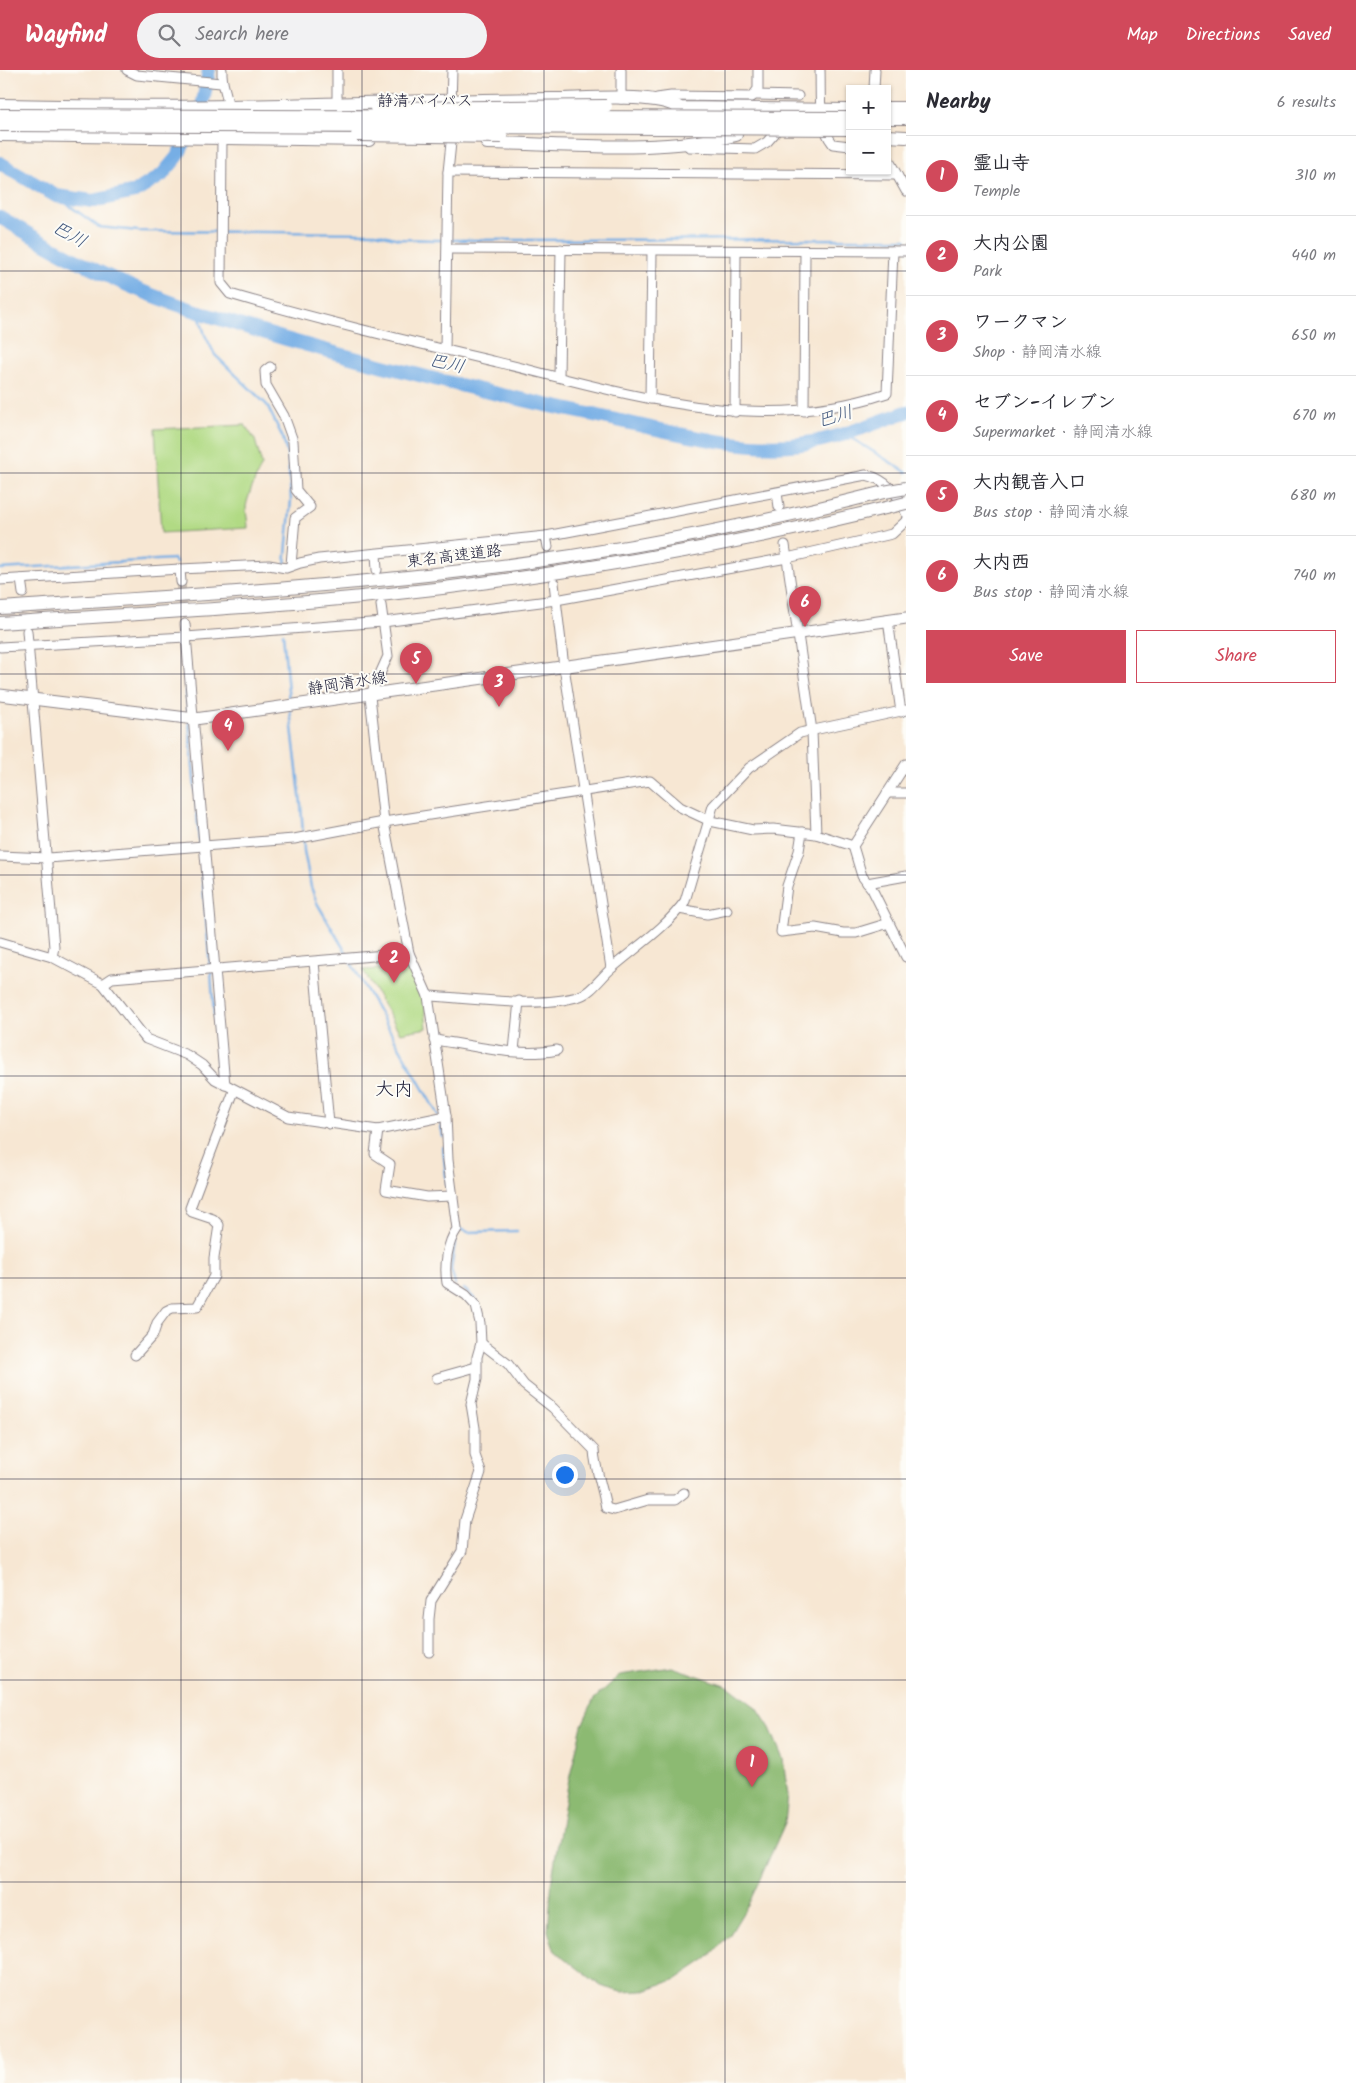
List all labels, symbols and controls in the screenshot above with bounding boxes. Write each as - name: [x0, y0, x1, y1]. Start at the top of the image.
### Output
- search box: [137, 13, 487, 58]
- text: Wayfind: [25, 16, 107, 55]
- text: Search here: [195, 20, 289, 50]
- icon: search: [155, 21, 183, 49]
- text: Map: [1126, 21, 1158, 50]
- text: Directions: [1186, 21, 1260, 50]
- text: Saved: [1288, 21, 1331, 50]
- map controls: [846, 85, 891, 175]
- button: +: [846, 85, 891, 130]
- text: Nearby: [926, 86, 991, 119]
- street label: 静清バイパス: [377, 89, 473, 114]
- text: 6 results: [1277, 90, 1336, 115]
- button: −: [846, 130, 891, 175]
- text: 霊山寺: [973, 149, 1030, 179]
- text: 1: [940, 163, 944, 188]
- text: 310 m: [1295, 163, 1336, 188]
- text: Temple: [973, 179, 1020, 204]
- water label: 巴川: [46, 214, 92, 257]
- text: 大内公園: [973, 229, 1049, 259]
- text: 2: [937, 243, 947, 268]
- text: 440 m: [1291, 243, 1336, 268]
- text: Park: [973, 259, 1002, 284]
- text: ワークマン: [973, 308, 1068, 338]
- text: 3: [938, 323, 946, 348]
- text: 650 m: [1291, 323, 1336, 348]
- text: Shop · 静岡清水線: [973, 340, 1102, 365]
- water label: 巴川: [426, 346, 467, 383]
- text: セブン-イレブン: [973, 388, 1116, 418]
- water label: 巴川: [814, 399, 857, 436]
- text: 4: [938, 403, 946, 428]
- text: 670 m: [1293, 403, 1336, 428]
- text: Supermarket · 静岡清水線: [973, 420, 1152, 445]
- text: 大内観音入口: [973, 468, 1087, 498]
- text: 5: [938, 483, 946, 508]
- text: 680 m: [1290, 483, 1336, 508]
- text: Bus stop · 静岡清水線: [973, 500, 1129, 525]
- street label: 東名高速道路: [405, 538, 503, 575]
- text: 大内西: [973, 548, 1030, 578]
- text: 6: [938, 563, 946, 588]
- text: 740 m: [1293, 563, 1336, 588]
- text: Bus stop · 静岡清水線: [973, 580, 1129, 605]
- pin: 6: [789, 586, 821, 627]
- button: Save: [926, 630, 1126, 683]
- button: Share: [1136, 630, 1336, 683]
- pin: 5: [400, 643, 432, 684]
- street label: 静岡清水線: [306, 665, 389, 702]
- pin: 3: [483, 666, 515, 707]
- pin: 4: [212, 710, 244, 751]
- pin: 2: [378, 942, 410, 983]
- district label: 大内: [375, 1075, 413, 1105]
- your location: [552, 1462, 578, 1488]
- pin: 1: [736, 1746, 768, 1787]

